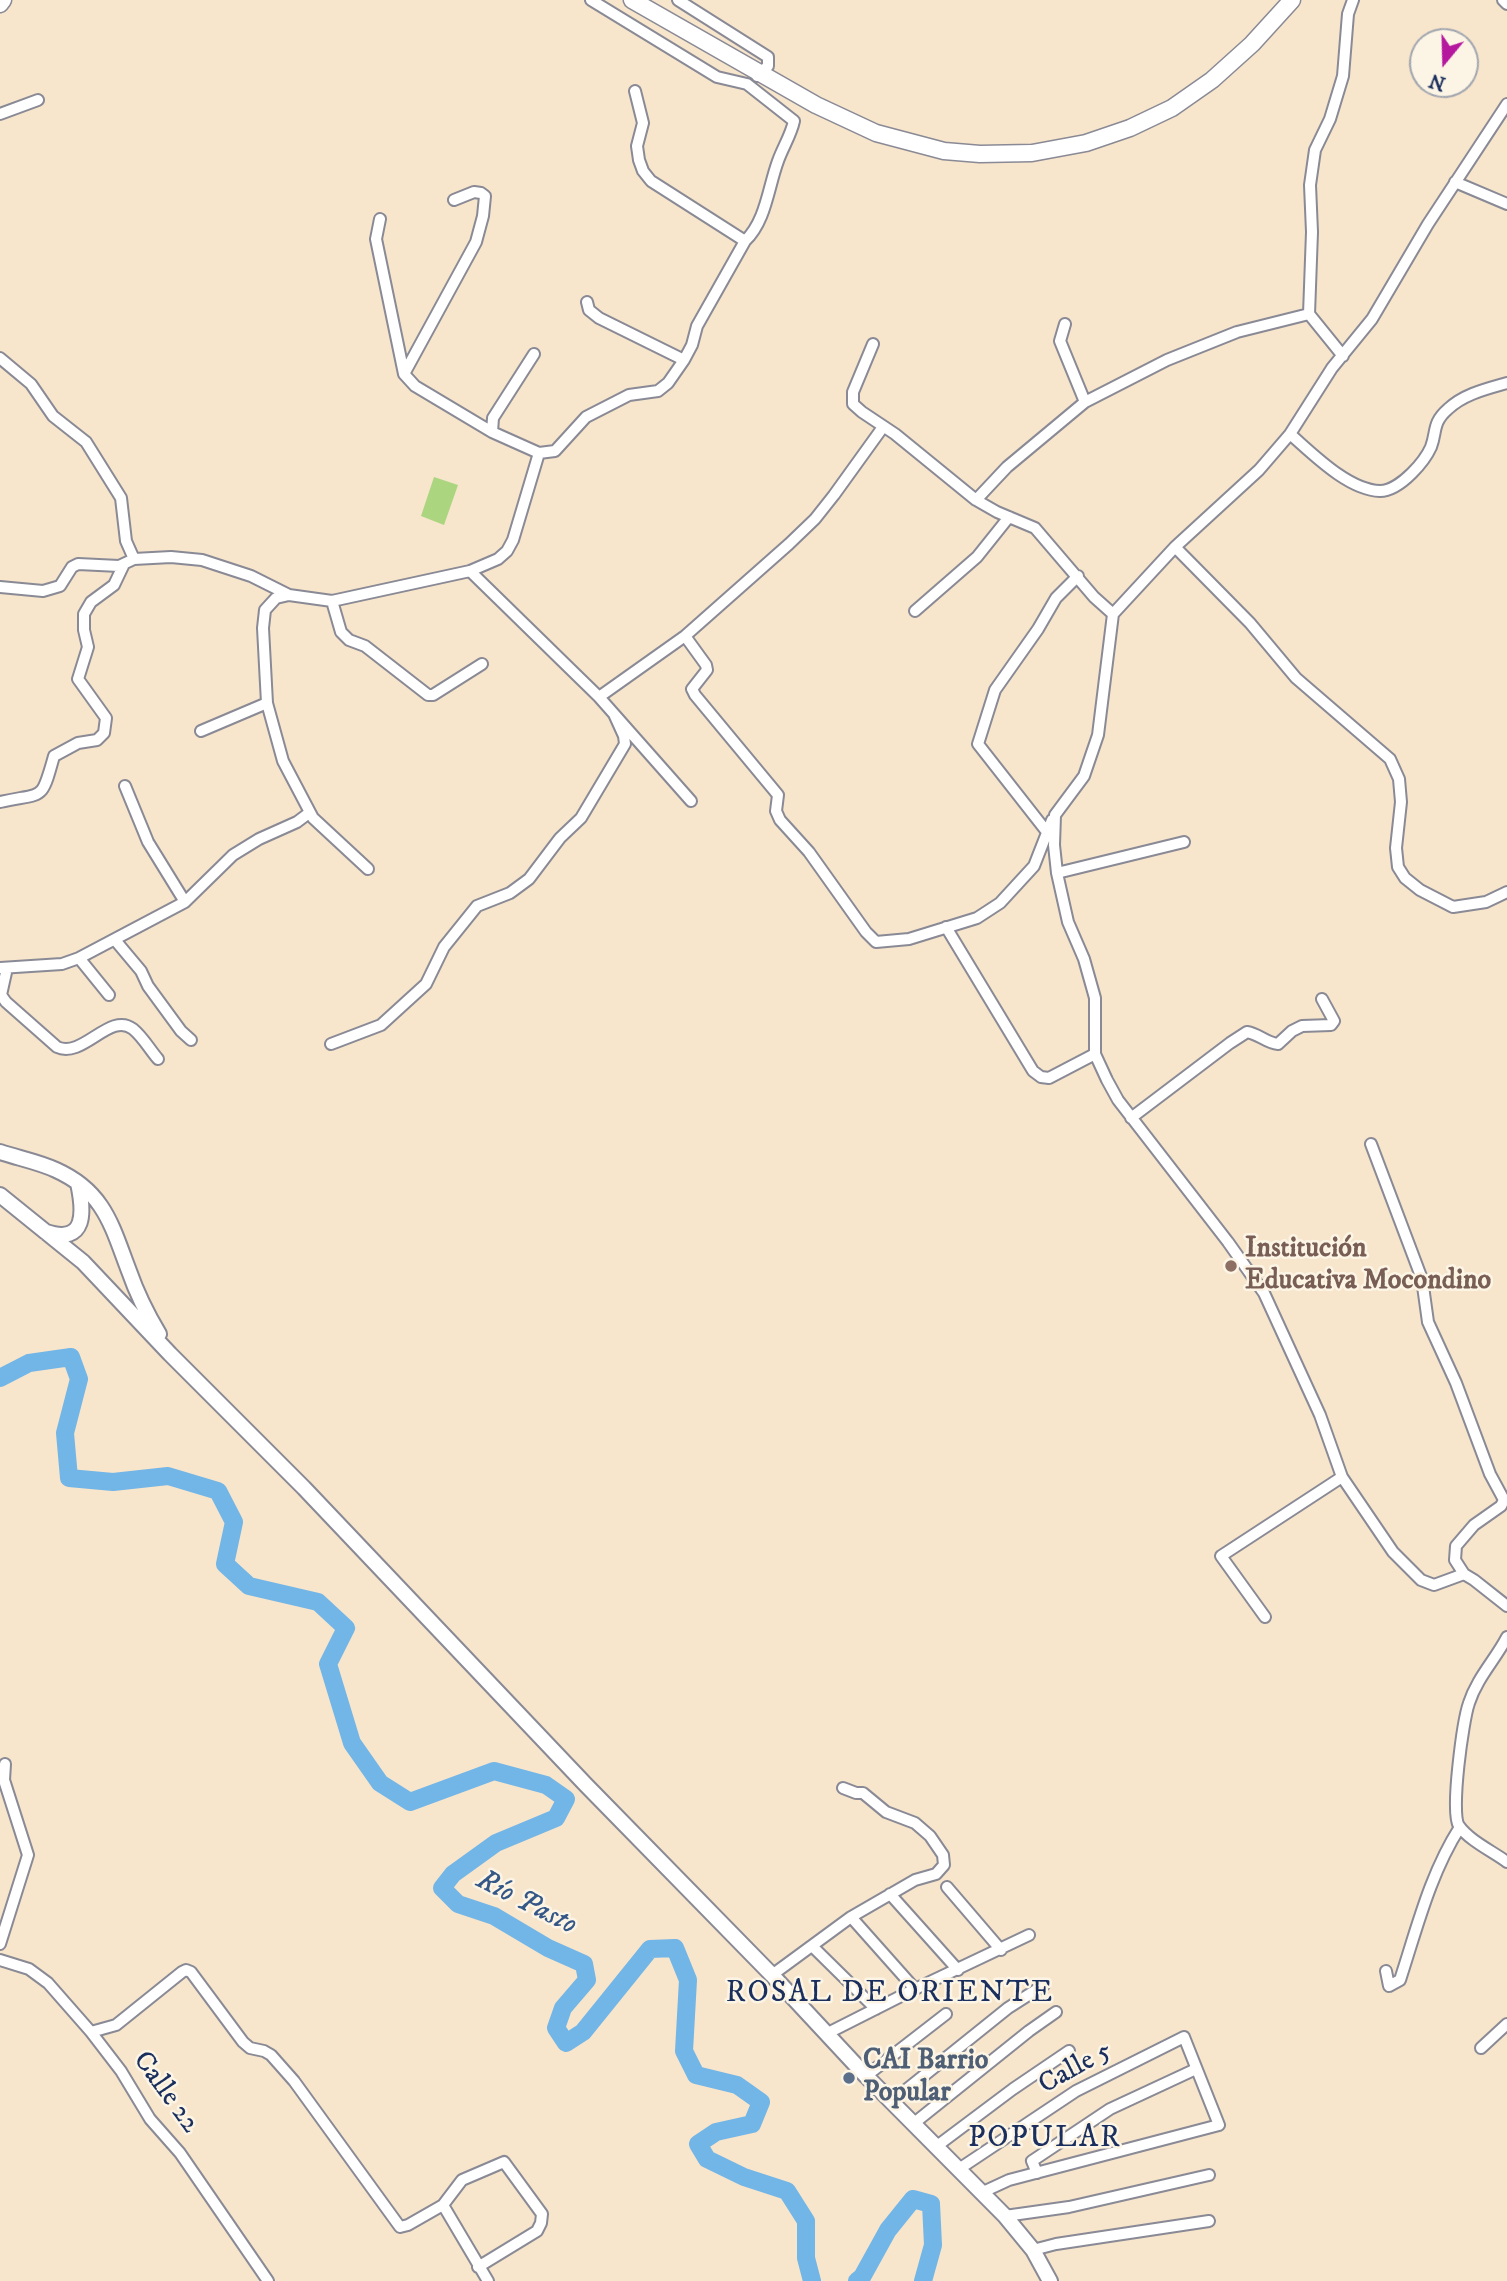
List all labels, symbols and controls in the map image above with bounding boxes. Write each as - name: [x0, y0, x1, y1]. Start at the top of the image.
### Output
- north arrow: [1409, 28, 1479, 98]
- text: N: [1427, 68, 1449, 95]
- place label: Institución Educativa Mocondino: [1245, 1233, 1491, 1299]
- marker: Institución Educativa Mocondino: [1223, 1258, 1239, 1274]
- water label: Río Pasto: [470, 1863, 582, 1945]
- district label: ROSAL DE ORIENTE: [728, 1977, 1052, 2013]
- street label: Calle 5: [1033, 2035, 1119, 2103]
- place label: CAI Barrio Popular: [863, 2045, 988, 2111]
- street label: Calle 22: [124, 2046, 206, 2140]
- marker: CAI Barrio Popular: [841, 2070, 857, 2086]
- district label: POPULAR: [969, 2122, 1121, 2158]

